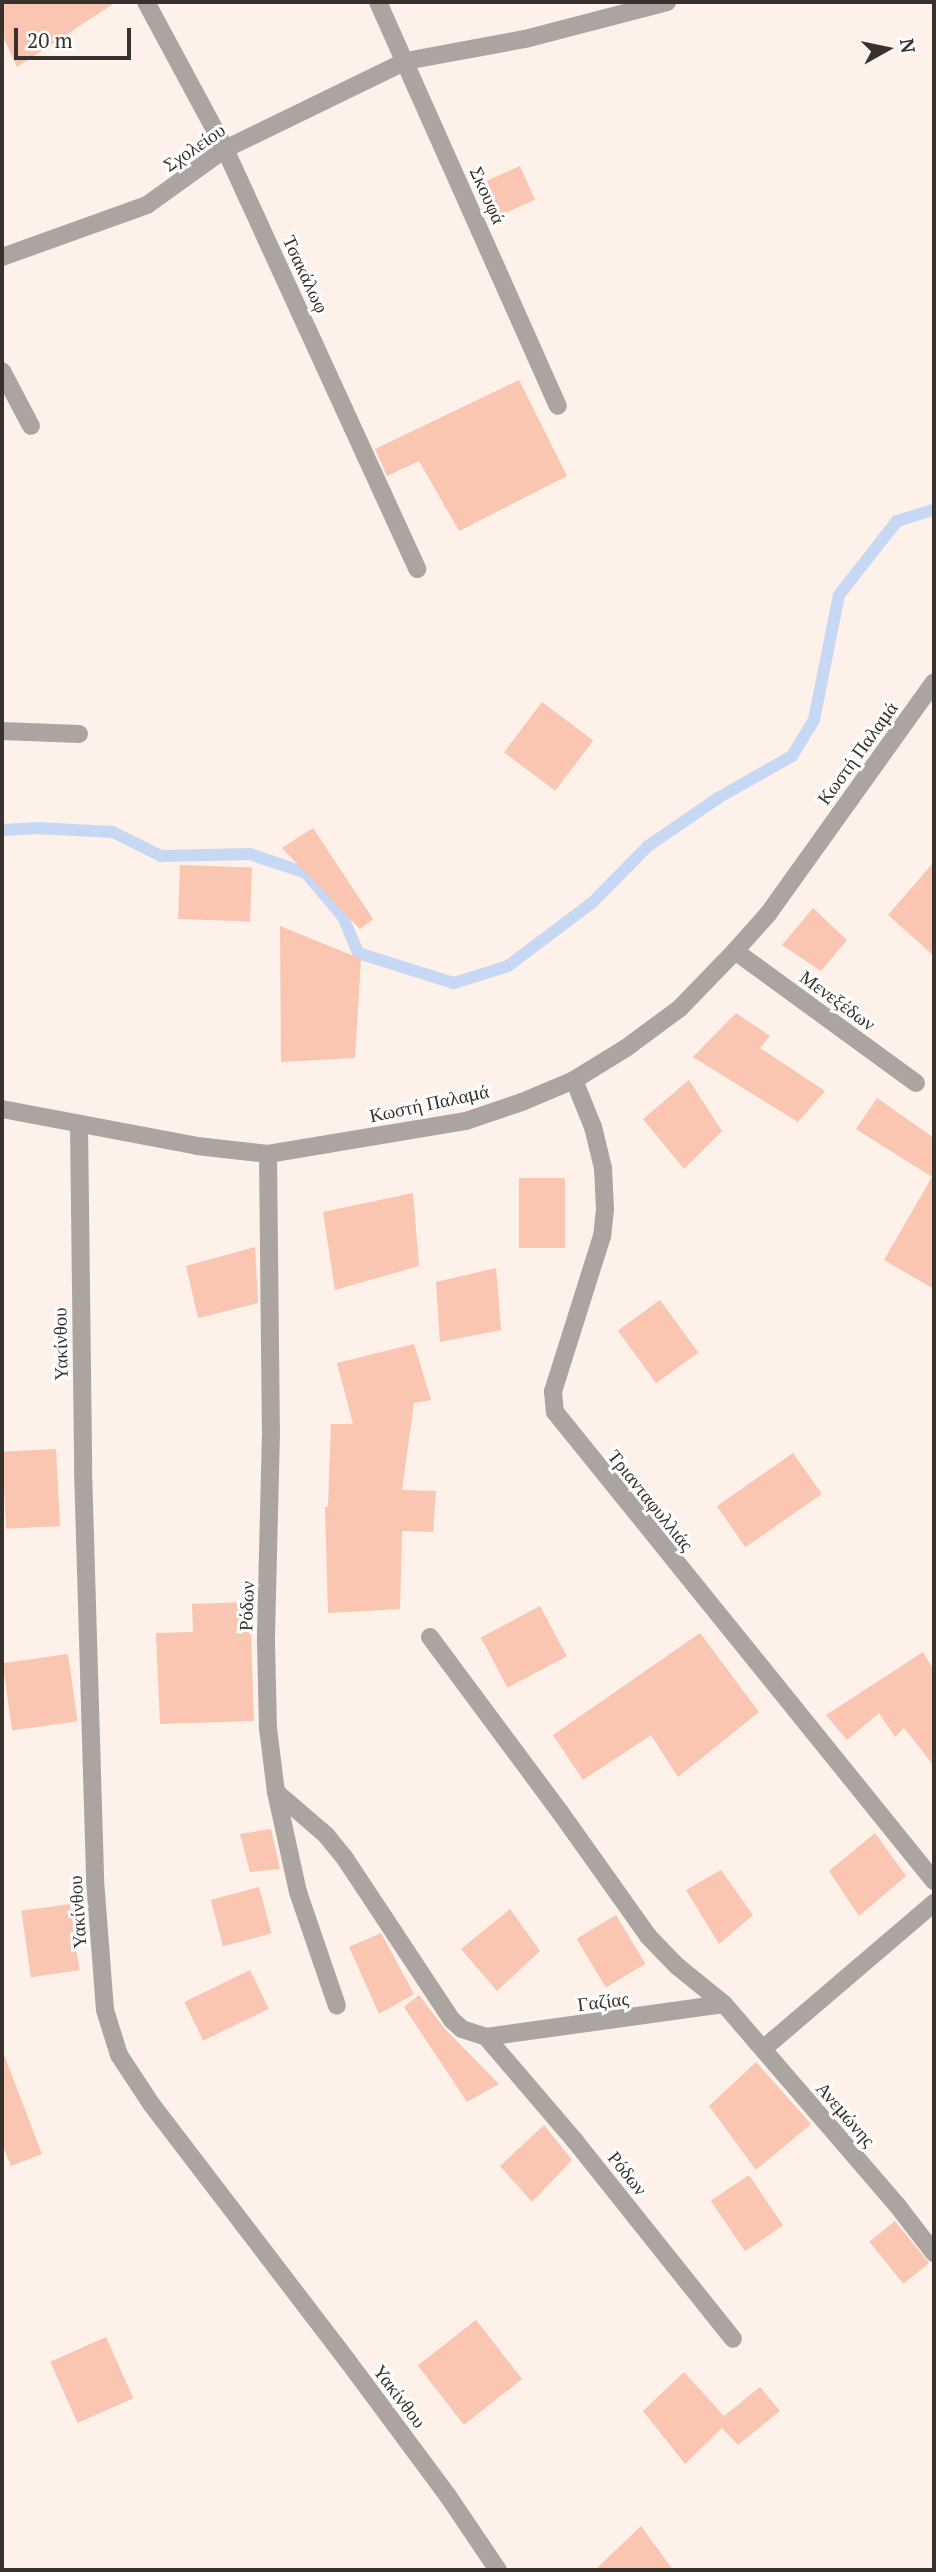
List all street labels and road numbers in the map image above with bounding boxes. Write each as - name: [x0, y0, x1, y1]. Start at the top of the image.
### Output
- street label: Σχολείου: [159, 118, 229, 176]
- street label: Σκουφά: [465, 163, 511, 227]
- street label: Τσακάλωφ: [278, 232, 334, 316]
- street label: Κωστή Παλαμά: [812, 697, 902, 809]
- street label: Μενεξέδων: [796, 965, 880, 1035]
- street label: Κωστή Παλαμά: [367, 1079, 491, 1127]
- street label: Υακίνθου: [48, 1307, 72, 1381]
- street label: Τριανταφυλλιάς: [603, 1445, 699, 1555]
- street label: Ρόδων: [234, 1581, 258, 1631]
- street label: Υακίνθου: [63, 1875, 91, 1949]
- street label: Γαζίας: [576, 1987, 630, 2015]
- street label: Ανεμώνης: [812, 2077, 880, 2151]
- street label: Ρόδων: [603, 2146, 653, 2200]
- street label: Υακίνθου: [369, 2360, 431, 2432]

